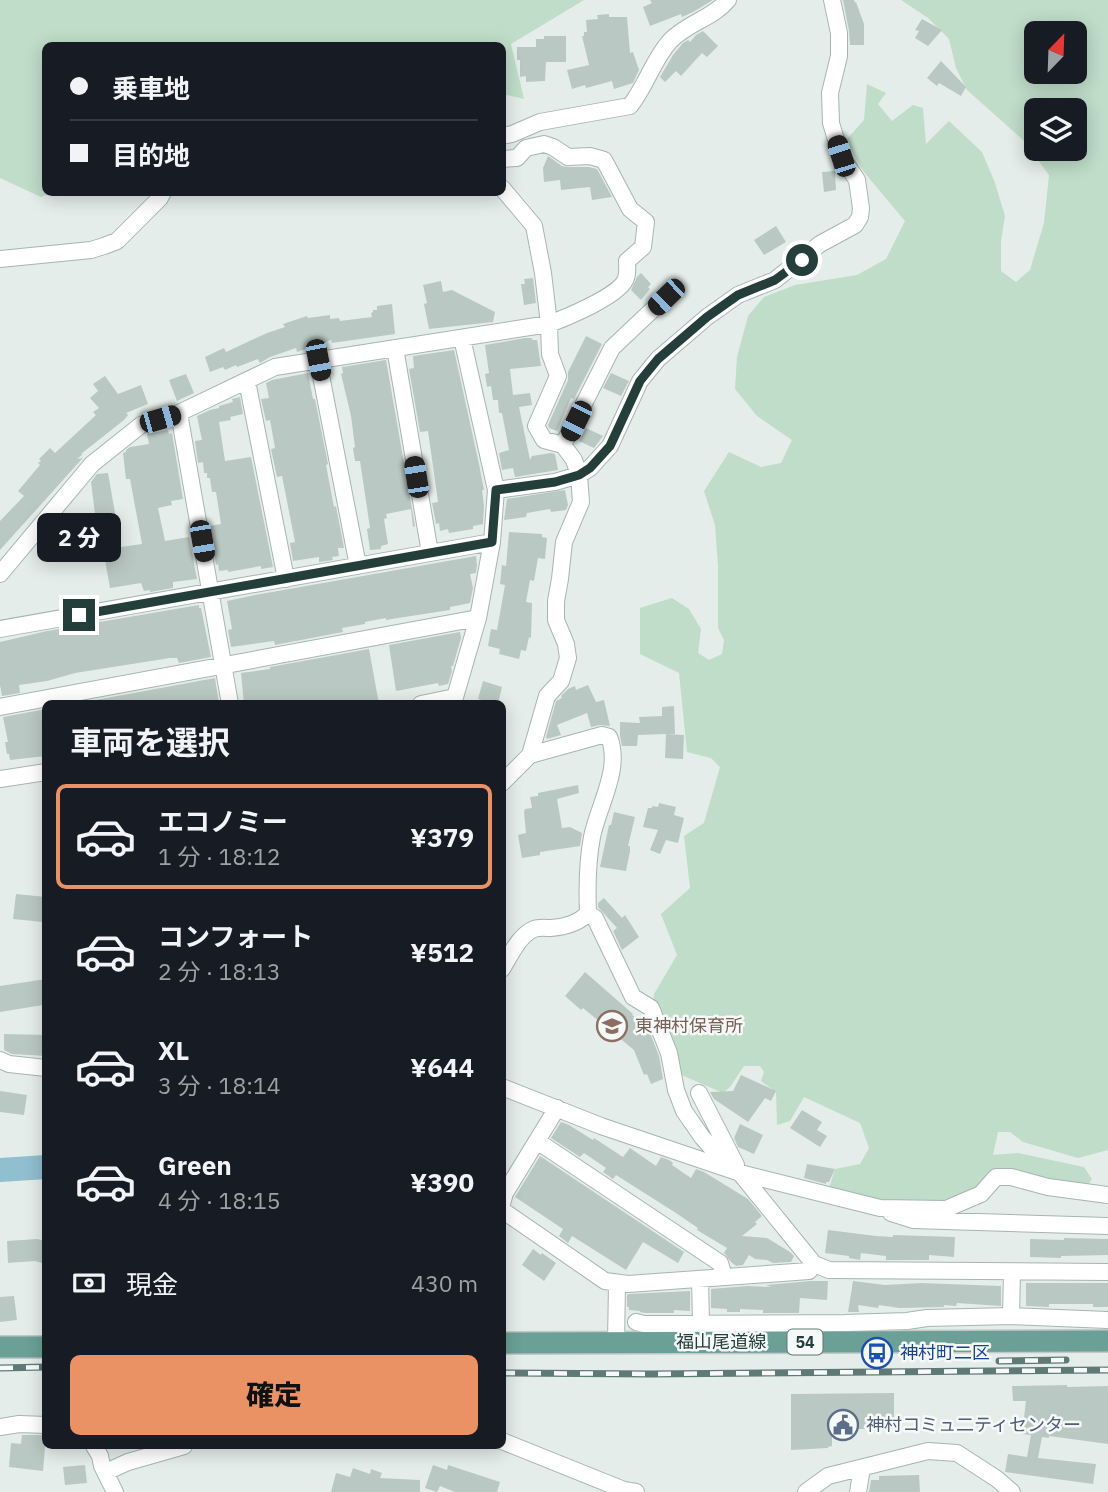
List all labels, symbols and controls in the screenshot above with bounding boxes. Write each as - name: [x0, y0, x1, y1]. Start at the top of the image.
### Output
- north arrow: [1024, 21, 1087, 84]
- map controls: [1024, 21, 1087, 161]
- text: 乗車地: [112, 71, 190, 105]
- button: layers: [1024, 98, 1087, 161]
- car: [825, 133, 858, 179]
- text: 目的地: [112, 138, 190, 172]
- route start: [786, 244, 818, 276]
- car: [644, 275, 689, 319]
- car: [304, 337, 333, 383]
- car: [558, 398, 595, 444]
- car: [137, 403, 184, 435]
- car: [403, 455, 430, 499]
- callout: 2 分: [37, 514, 121, 562]
- car: [189, 518, 216, 564]
- text: 2 分: [58, 522, 100, 552]
- route end: [63, 599, 95, 631]
- text: 車両を選択: [70, 721, 230, 763]
- text: エコノミー: [158, 804, 288, 838]
- icon: car: [74, 805, 137, 868]
- text: ¥379: [410, 820, 474, 854]
- text: 1 分 · 18:12: [158, 841, 281, 871]
- text: コンフォート: [158, 919, 313, 953]
- icon: car: [74, 920, 137, 983]
- text: ¥512: [410, 935, 474, 969]
- text: 2 分 · 18:13: [158, 956, 281, 986]
- school or university icon: 東神村保育所: [595, 1009, 629, 1043]
- place label: 東神村保育所: [635, 1014, 743, 1037]
- text: XL: [158, 1033, 189, 1067]
- icon: car: [74, 1035, 137, 1098]
- text: ¥644: [410, 1050, 474, 1084]
- text: 3 分 · 18:14: [158, 1070, 281, 1100]
- text: Green: [158, 1148, 232, 1182]
- icon: car: [74, 1150, 137, 1213]
- text: ¥390: [410, 1165, 474, 1199]
- text: 4 分 · 18:15: [158, 1185, 281, 1215]
- icon: cash: [70, 1264, 108, 1302]
- text: 現金: [126, 1267, 178, 1301]
- text: 430 m: [411, 1268, 478, 1298]
- street label: 福山尾道線: [676, 1330, 766, 1353]
- road number: 54: [788, 1330, 822, 1354]
- bus stop icon: 神村町二区: [860, 1336, 894, 1370]
- place label: 神村町二区: [900, 1341, 990, 1364]
- button: 確定: [70, 1355, 478, 1435]
- public building icon: 神村コミュ二ティセンター: [826, 1408, 860, 1442]
- place label: 神村コミュ二ティセンター: [866, 1413, 1081, 1436]

